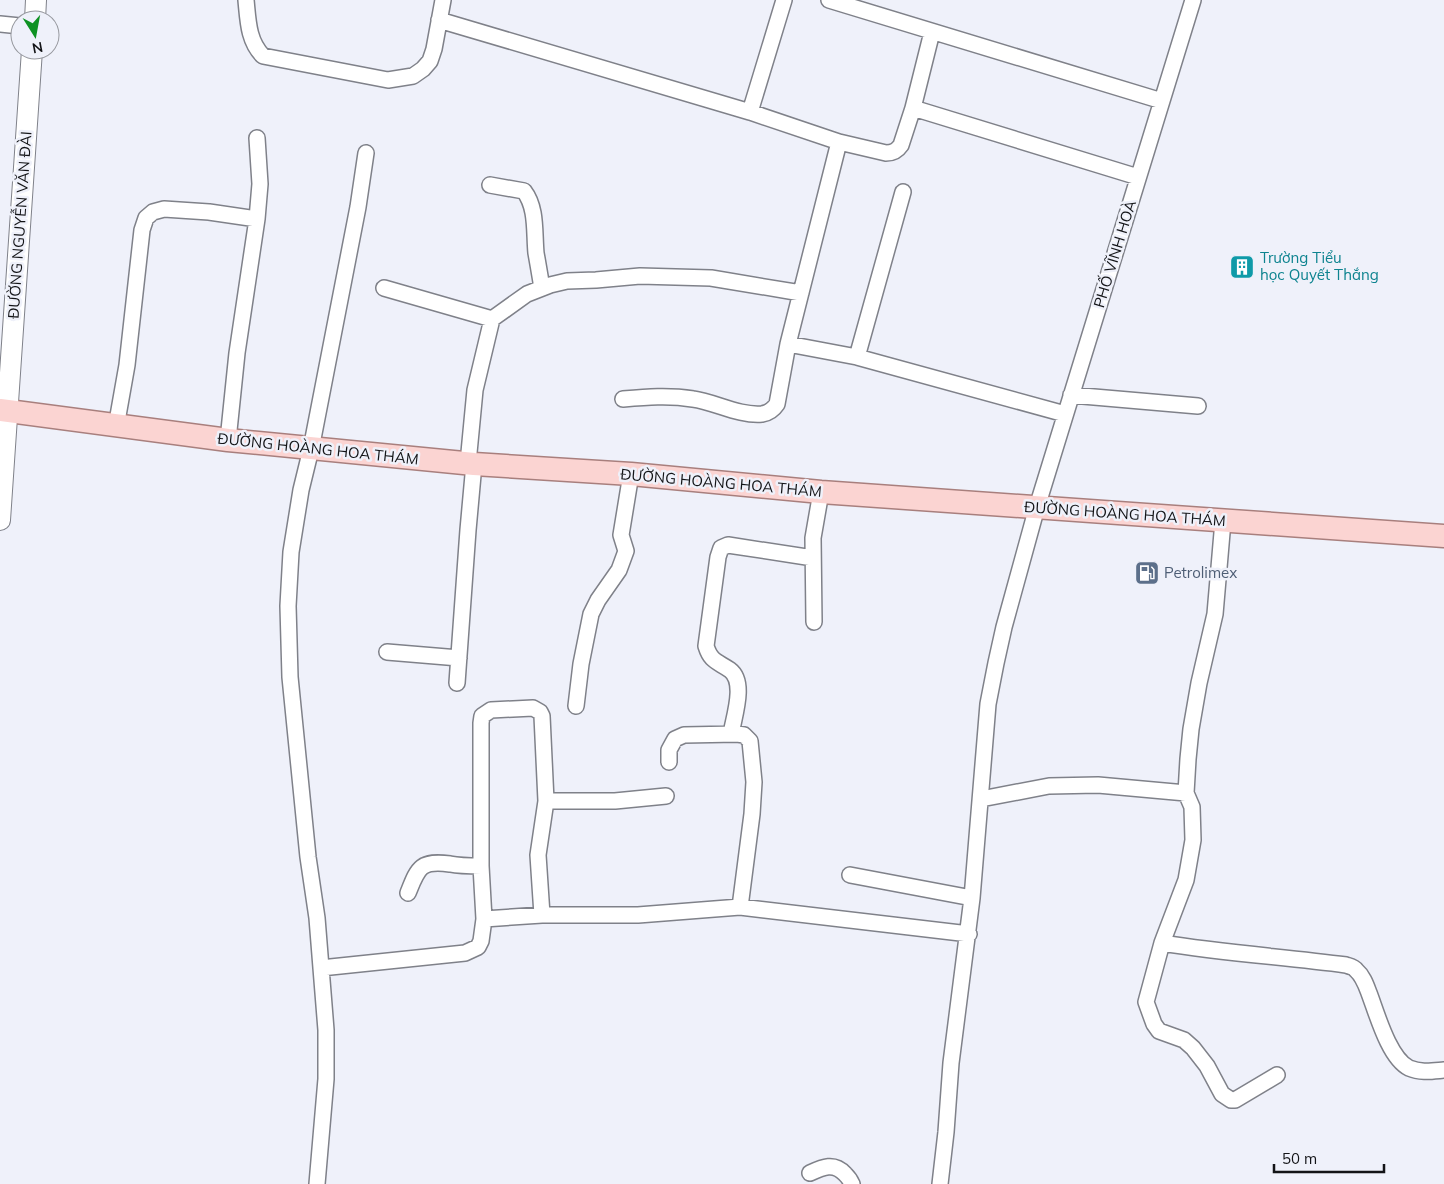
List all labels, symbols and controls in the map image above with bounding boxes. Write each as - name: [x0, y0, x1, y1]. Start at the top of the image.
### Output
- north arrow: [10, 10, 60, 60]
- text: N: [31, 38, 44, 58]
- street label: ĐƯỜNG NGUYỄN VĂN ĐÀI: [2, 130, 36, 319]
- street label: PHỐ VĨNH HOÀ: [1088, 197, 1140, 310]
- place label: Trường Tiểu học Quyết Thắng: [1260, 248, 1379, 284]
- building icon: Trường Tiểu học Quyết Thắng: [1229, 254, 1255, 280]
- street label: ĐƯỜNG HOÀNG HOA THÁM: [217, 428, 420, 469]
- street label: ĐƯỜNG HOÀNG HOA THÁM: [620, 464, 823, 501]
- street label: ĐƯỜNG HOÀNG HOA THÁM: [1024, 497, 1226, 530]
- fuel station icon: Petrolimex: [1134, 560, 1160, 586]
- place label: Petrolimex: [1164, 563, 1237, 582]
- scale bar: [1274, 1142, 1384, 1174]
- text: 50 m: [1282, 1149, 1317, 1168]

